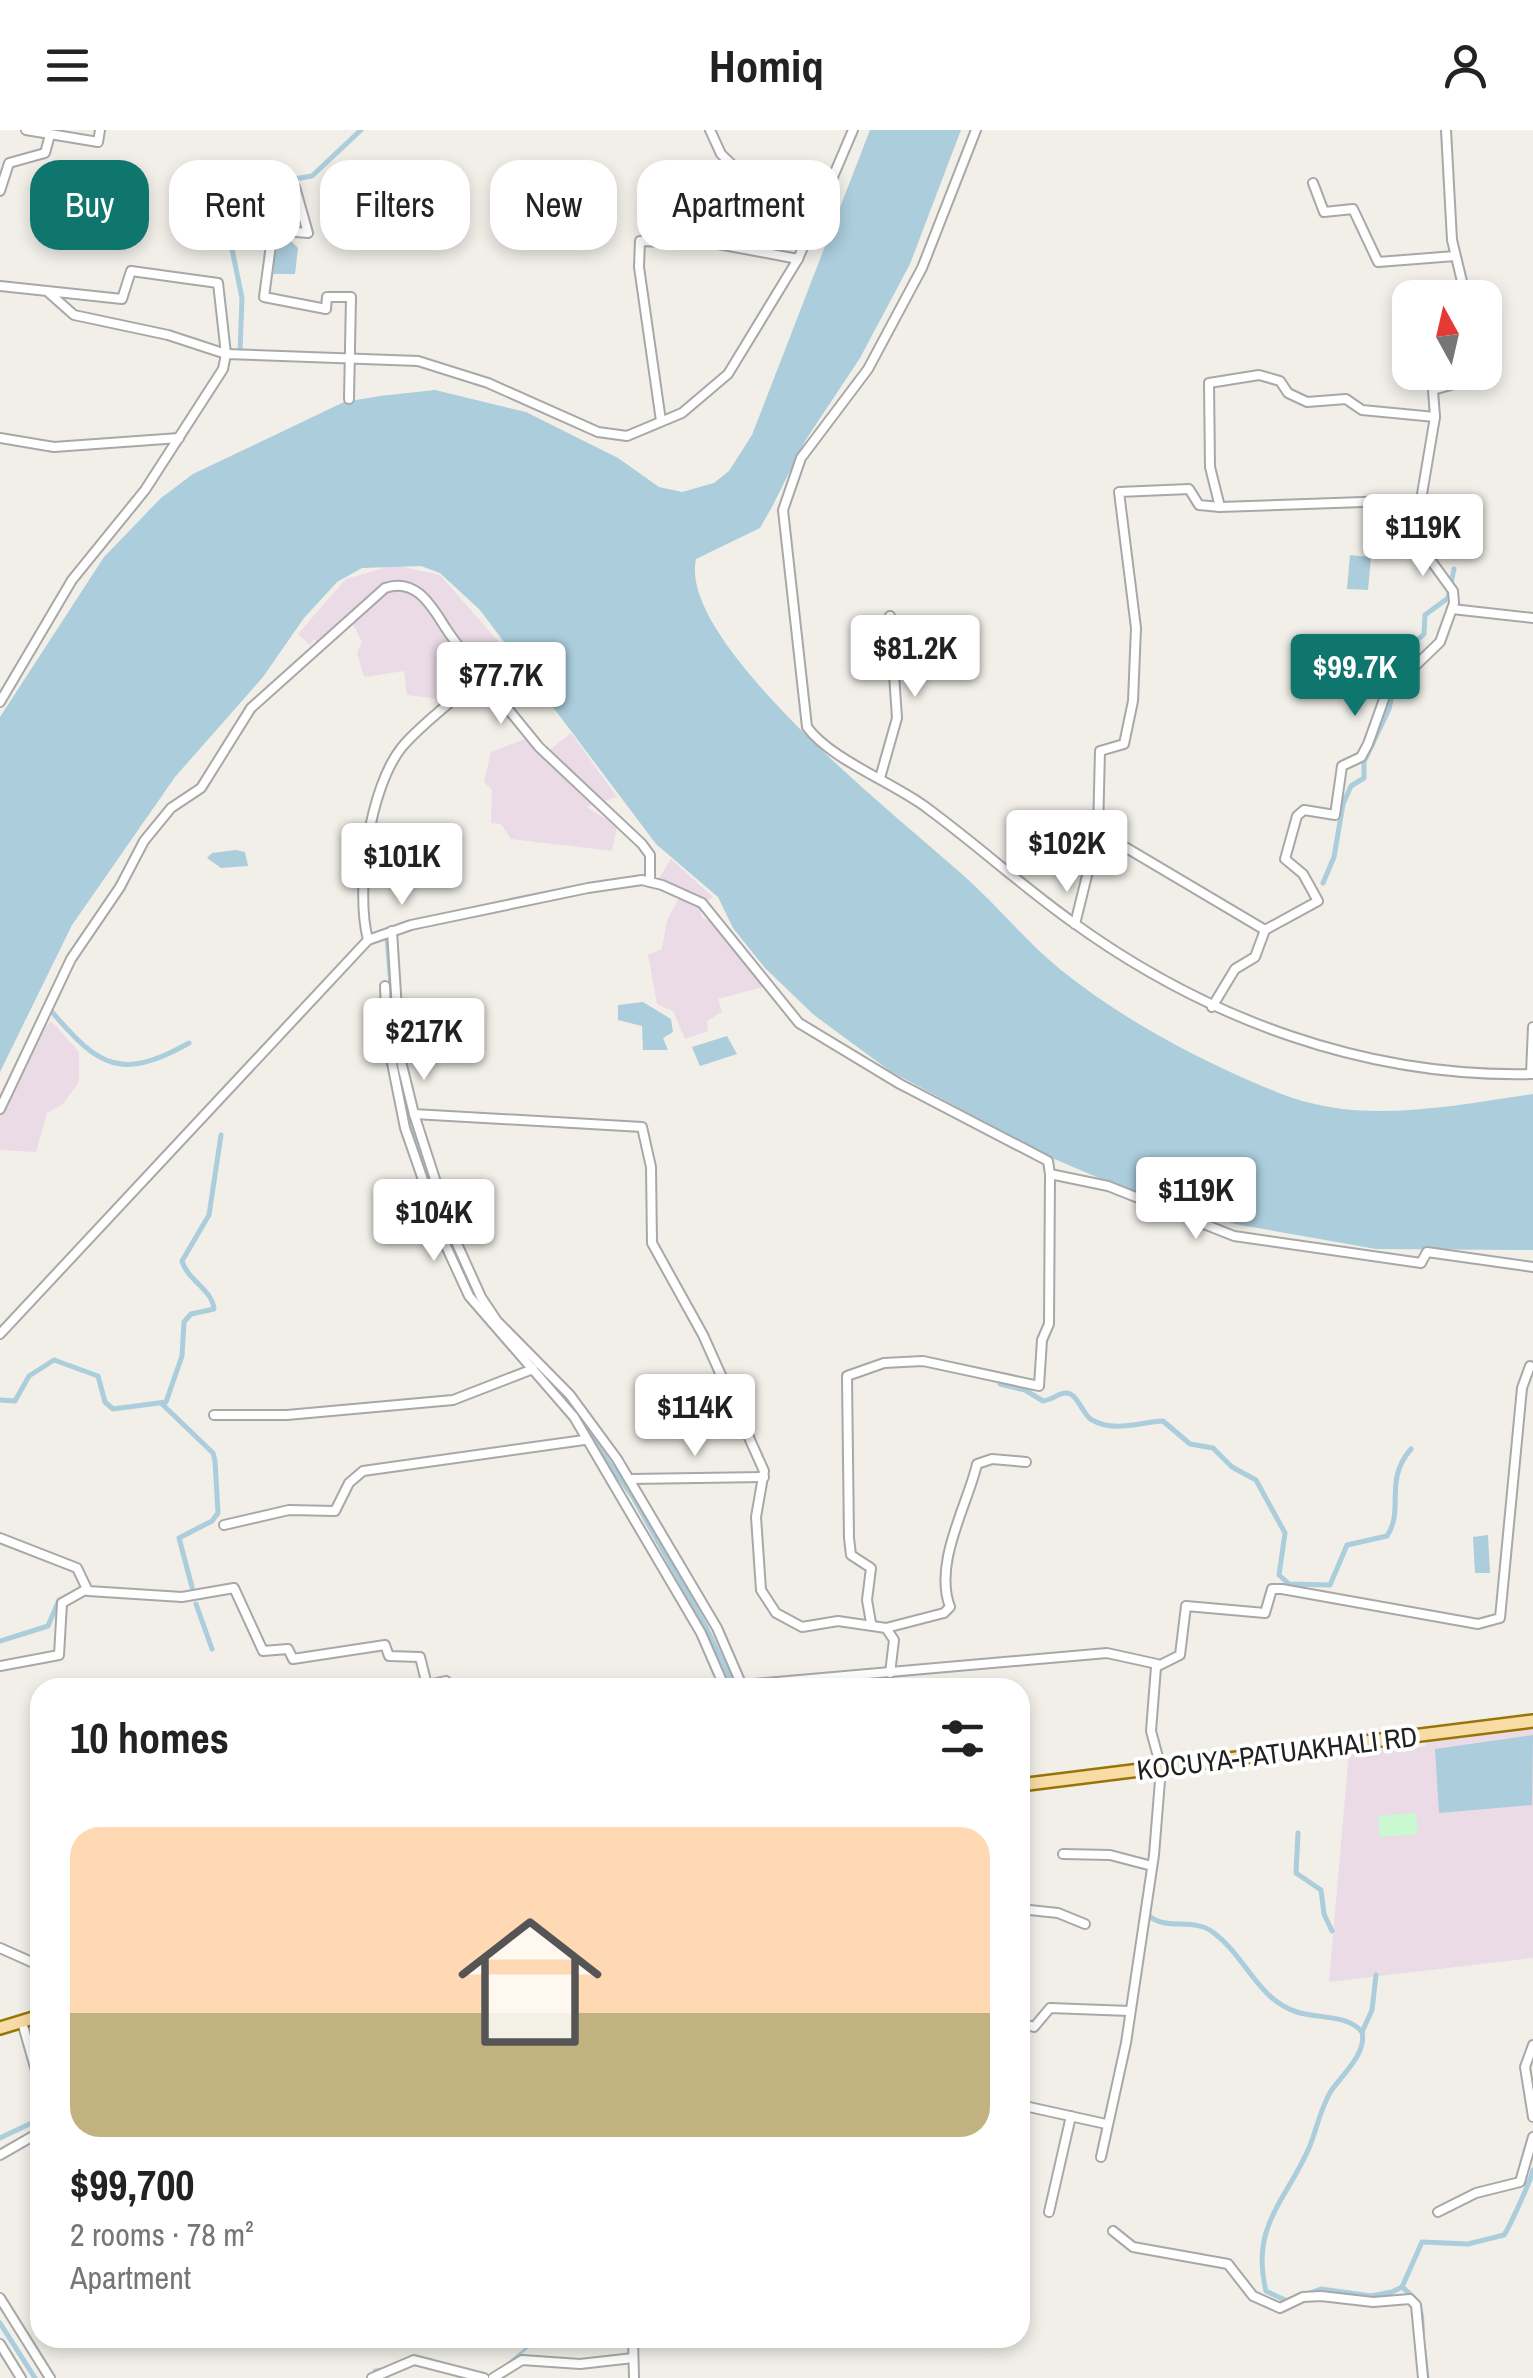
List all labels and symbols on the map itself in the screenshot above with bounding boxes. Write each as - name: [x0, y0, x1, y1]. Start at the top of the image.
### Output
- north arrow: [1392, 280, 1502, 390]
- pin: $119K: [1353, 494, 1493, 579]
- pin: $81.2K: [834, 615, 996, 700]
- pin: $99.7K: [1274, 634, 1436, 719]
- pin: $77.7K: [420, 642, 582, 727]
- pin: $102K: [997, 810, 1137, 895]
- pin: $101K: [332, 823, 472, 908]
- pin: $217K: [354, 998, 494, 1083]
- pin: $119K: [1126, 1157, 1266, 1242]
- pin: $104K: [364, 1179, 504, 1264]
- pin: $114K: [625, 1374, 765, 1459]
- street label: KOCUYA-PATUAKHALI RD: [1135, 1717, 1419, 1789]

